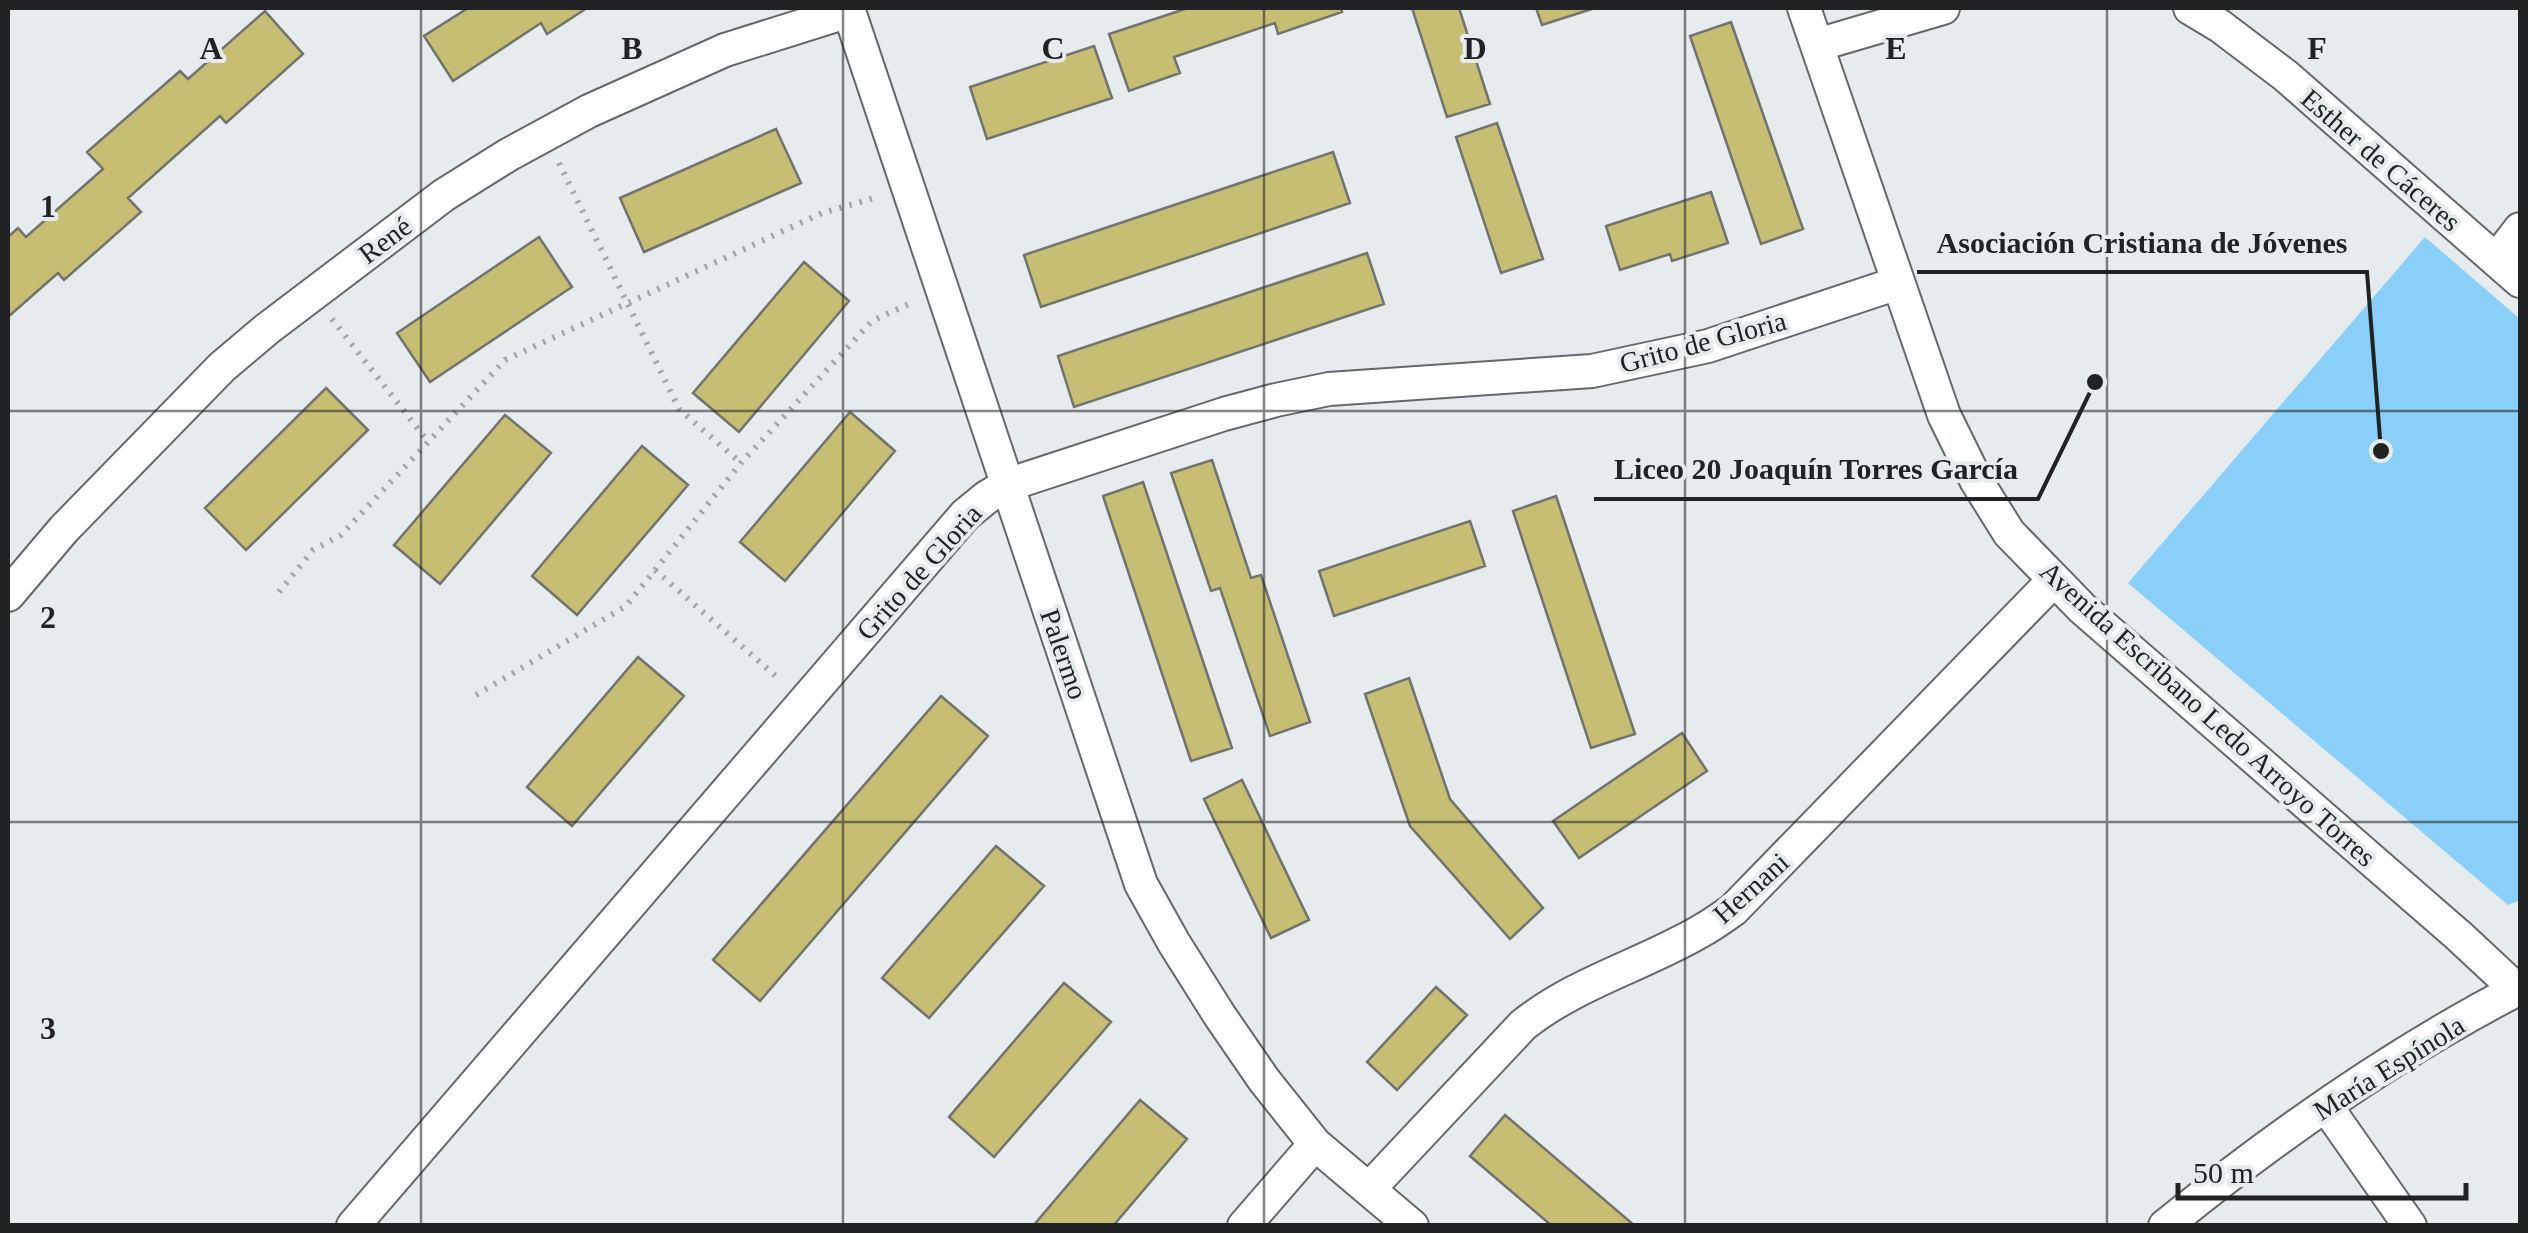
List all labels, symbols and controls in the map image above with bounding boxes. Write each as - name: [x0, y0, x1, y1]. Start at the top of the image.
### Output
- text: A: [199, 30, 223, 66]
- text: B: [621, 30, 643, 66]
- text: C: [1041, 30, 1065, 66]
- text: D: [1463, 30, 1487, 66]
- text: E: [1885, 30, 1907, 66]
- text: F: [2307, 30, 2327, 66]
- street label: Esther de Cáceres: [2295, 83, 2467, 237]
- text: 1: [40, 188, 56, 224]
- street label: René: [353, 210, 417, 270]
- callout: Asociación Cristiana de Jóvenes: [1917, 212, 2367, 272]
- text: Asociación Cristiana de Jóvenes: [1937, 226, 2347, 259]
- street label: Grito de Gloria: [1616, 305, 1790, 379]
- callout: Liceo 20 Joaquín Torres García: [1594, 439, 2038, 499]
- text: Liceo 20 Joaquín Torres García: [1614, 452, 2018, 485]
- street label: Grito de Gloria: [850, 498, 988, 646]
- street label: Avenida Escribano Ledo Arroyo Torres: [2034, 555, 2382, 873]
- text: 2: [40, 599, 56, 635]
- street label: Palermo: [1034, 605, 1094, 703]
- street label: Hernani: [1707, 846, 1795, 930]
- street label: María Espínola: [2308, 1009, 2471, 1127]
- text: 3: [40, 1010, 56, 1046]
- scale bar: [2178, 1138, 2466, 1200]
- text: 50 m: [2193, 1156, 2254, 1189]

